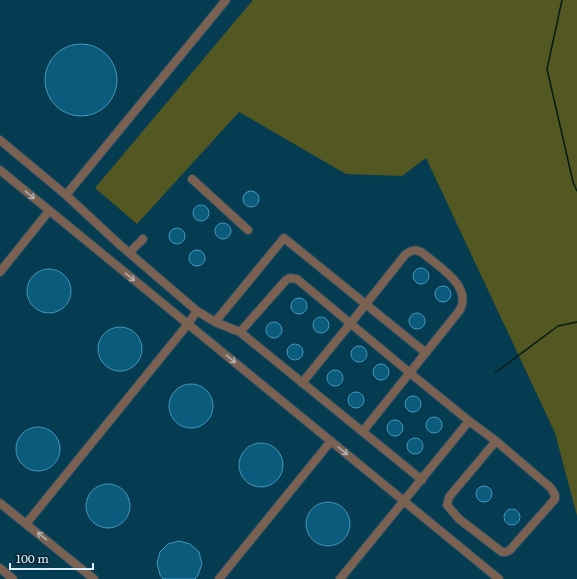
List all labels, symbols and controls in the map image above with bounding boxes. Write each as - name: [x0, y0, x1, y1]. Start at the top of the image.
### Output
- one-way arrow: [24, 191, 35, 200]
- one-way arrow: [125, 273, 136, 282]
- one-way arrow: [226, 355, 237, 364]
- one-way arrow: [337, 446, 348, 455]
- one-way arrow: [36, 532, 47, 541]
- scale bar: [10, 545, 93, 571]
- text: 100 m: [16, 549, 49, 567]

